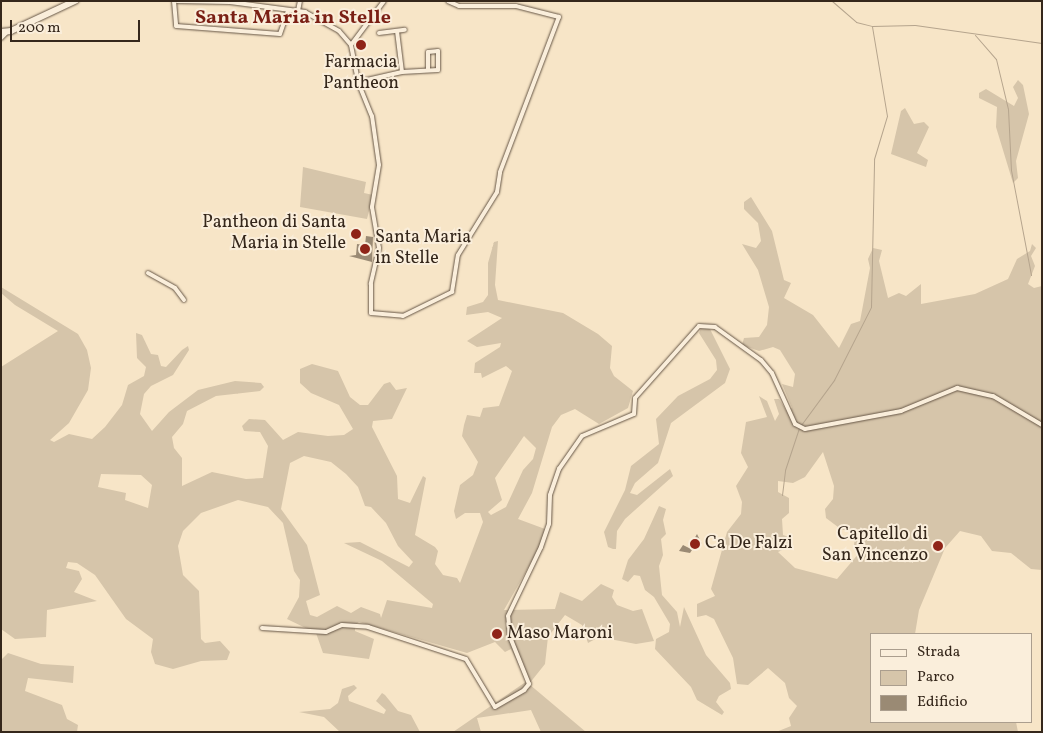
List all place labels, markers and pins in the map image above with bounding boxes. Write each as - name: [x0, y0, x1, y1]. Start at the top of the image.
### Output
- marker: Farmacia Pantheon: [355, 39, 367, 51]
- place label: Farmacia Pantheon: [323, 53, 399, 96]
- place label: Pantheon di Santa Maria in Stelle: [202, 213, 346, 255]
- marker: Pantheon di Santa Maria in Stelle: [350, 228, 362, 240]
- place label: Santa Maria in Stelle: [375, 228, 471, 270]
- marker: Santa Maria in Stelle: [359, 243, 371, 255]
- place label: Capitello di San Vincenzo: [821, 525, 928, 568]
- place label: Ca De Falzi: [705, 533, 793, 555]
- marker: Ca De Falzi: [689, 538, 701, 550]
- marker: Capitello di San Vincenzo: [932, 540, 944, 552]
- place label: Maso Maroni: [507, 623, 613, 645]
- marker: Maso Maroni: [491, 628, 503, 640]

